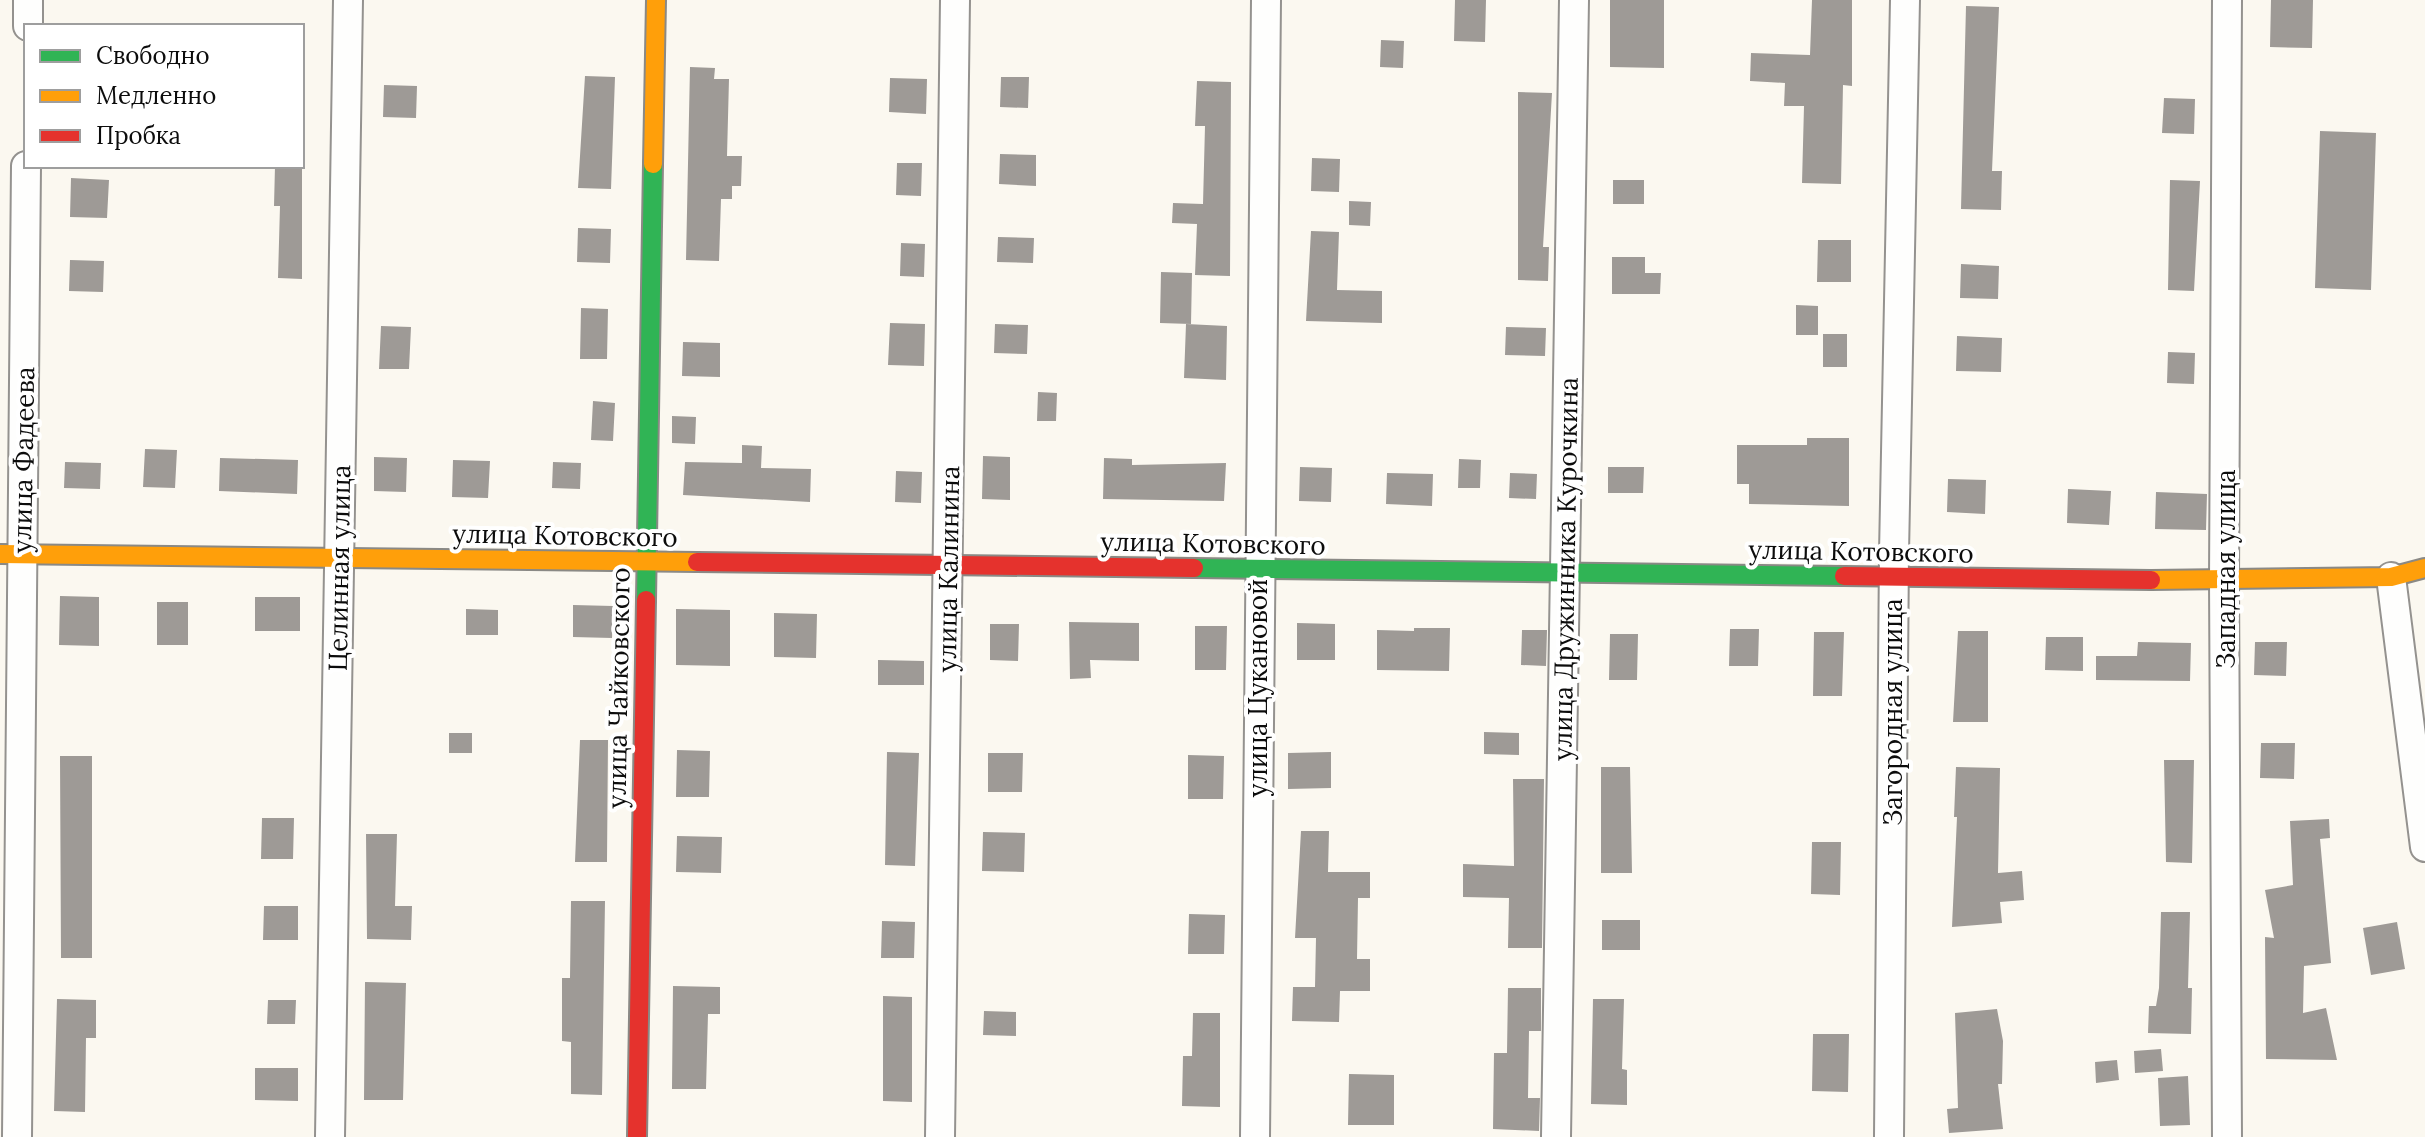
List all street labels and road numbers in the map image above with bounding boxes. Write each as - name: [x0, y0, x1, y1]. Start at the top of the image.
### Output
- street label: улица Фадеева: [5, 366, 41, 554]
- street label: улица Дружинника Курочкина: [1545, 377, 1585, 761]
- street label: Целинная улица: [321, 464, 357, 672]
- street label: улица Калинина: [930, 465, 966, 673]
- street label: Западная улица: [2209, 469, 2242, 669]
- street label: улица Котовского: [452, 517, 678, 553]
- street label: улица Котовского: [1100, 525, 1326, 561]
- street label: улица Котовского: [1748, 533, 1974, 569]
- street label: улица Чайковского: [599, 567, 637, 809]
- street label: улица Цукановой: [1241, 579, 1274, 797]
- street label: Загородная улица: [1876, 598, 1909, 826]

